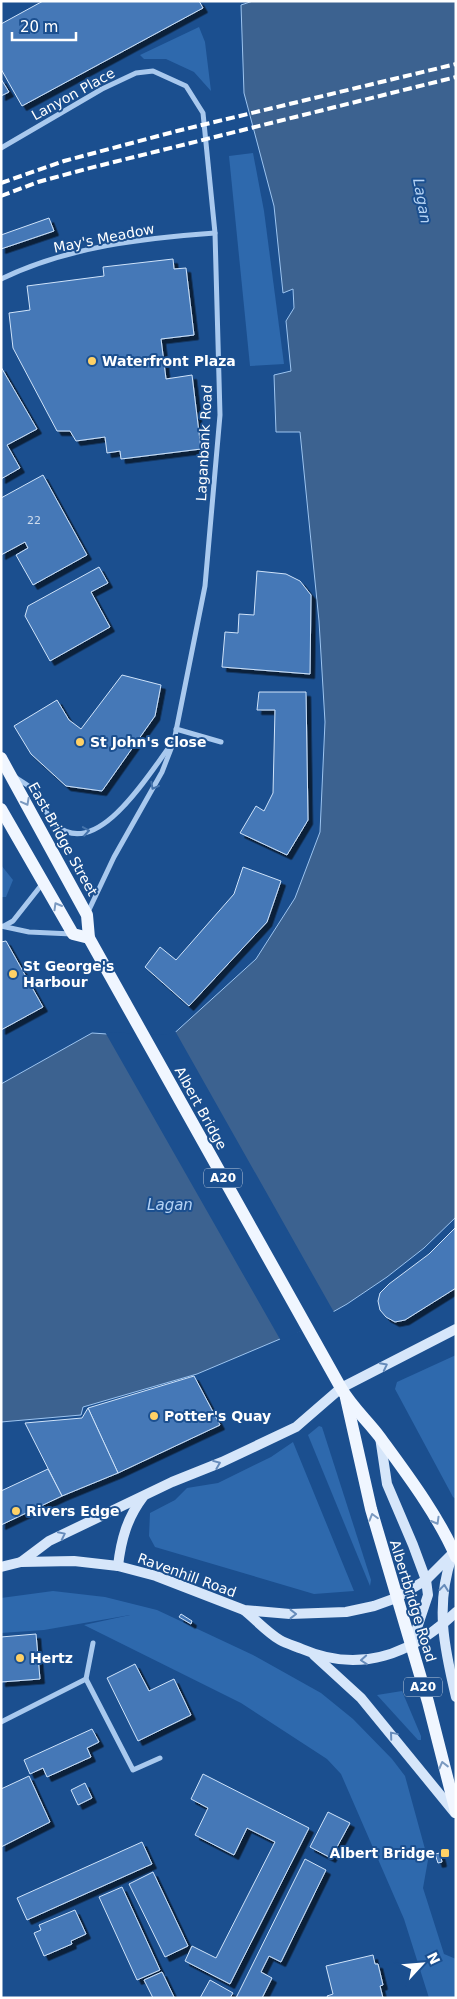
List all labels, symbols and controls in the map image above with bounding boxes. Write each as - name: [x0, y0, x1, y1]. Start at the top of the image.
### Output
- scale bar: [12, 10, 76, 42]
- text: 20 m: [20, 18, 58, 36]
- street label: Lanyon Place: [29, 65, 117, 123]
- water label: Lagan: [409, 177, 435, 225]
- street label: May's Meadow: [52, 220, 156, 256]
- place label: Waterfront Plaza: [102, 353, 236, 369]
- marker: Waterfront Plaza: [86, 355, 98, 367]
- street label: Laganbank Road: [193, 384, 215, 502]
- house number: 22: [27, 514, 41, 527]
- place label: St John's Close: [90, 734, 206, 750]
- marker: St John's Close: [74, 736, 86, 748]
- street label: East Bridge Street: [25, 779, 101, 899]
- one-way arrow: [151, 780, 161, 789]
- one-way arrow: [20, 797, 30, 806]
- one-way arrow: [81, 827, 90, 837]
- one-way arrow: [53, 903, 63, 912]
- place label: St George's Harbour: [23, 958, 114, 990]
- marker: St George's Harbour: [7, 968, 19, 980]
- street label: Albert Bridge: [172, 1064, 230, 1152]
- road number: A20: [204, 1168, 242, 1188]
- water label: Lagan: [147, 1196, 193, 1214]
- one-way arrow: [379, 1362, 388, 1372]
- place label: Potter's Quay: [164, 1408, 271, 1424]
- marker: Potter's Quay: [148, 1410, 160, 1422]
- one-way arrow: [212, 1460, 221, 1470]
- place label: Rivers Edge: [26, 1503, 119, 1519]
- marker: Rivers Edge: [10, 1505, 22, 1517]
- one-way arrow: [368, 1513, 378, 1521]
- one-way arrow: [429, 1515, 439, 1524]
- one-way arrow: [57, 1531, 66, 1541]
- street label: Albertbridge Road: [387, 1538, 439, 1664]
- street label: Ravenhill Road: [135, 1550, 239, 1600]
- one-way arrow: [438, 1583, 449, 1591]
- one-way arrow: [290, 1609, 297, 1619]
- place label: Hertz: [30, 1650, 73, 1666]
- marker: Hertz: [14, 1652, 26, 1664]
- one-way arrow: [360, 1654, 368, 1665]
- road number: A20: [404, 1678, 442, 1696]
- one-way arrow: [390, 1732, 398, 1741]
- one-way arrow: [439, 1761, 449, 1769]
- place label: Albert Bridge: [329, 1845, 435, 1861]
- marker: Albert Bridge: [439, 1847, 451, 1859]
- north arrow: [397, 1939, 447, 1989]
- text: N: [424, 1950, 443, 1967]

